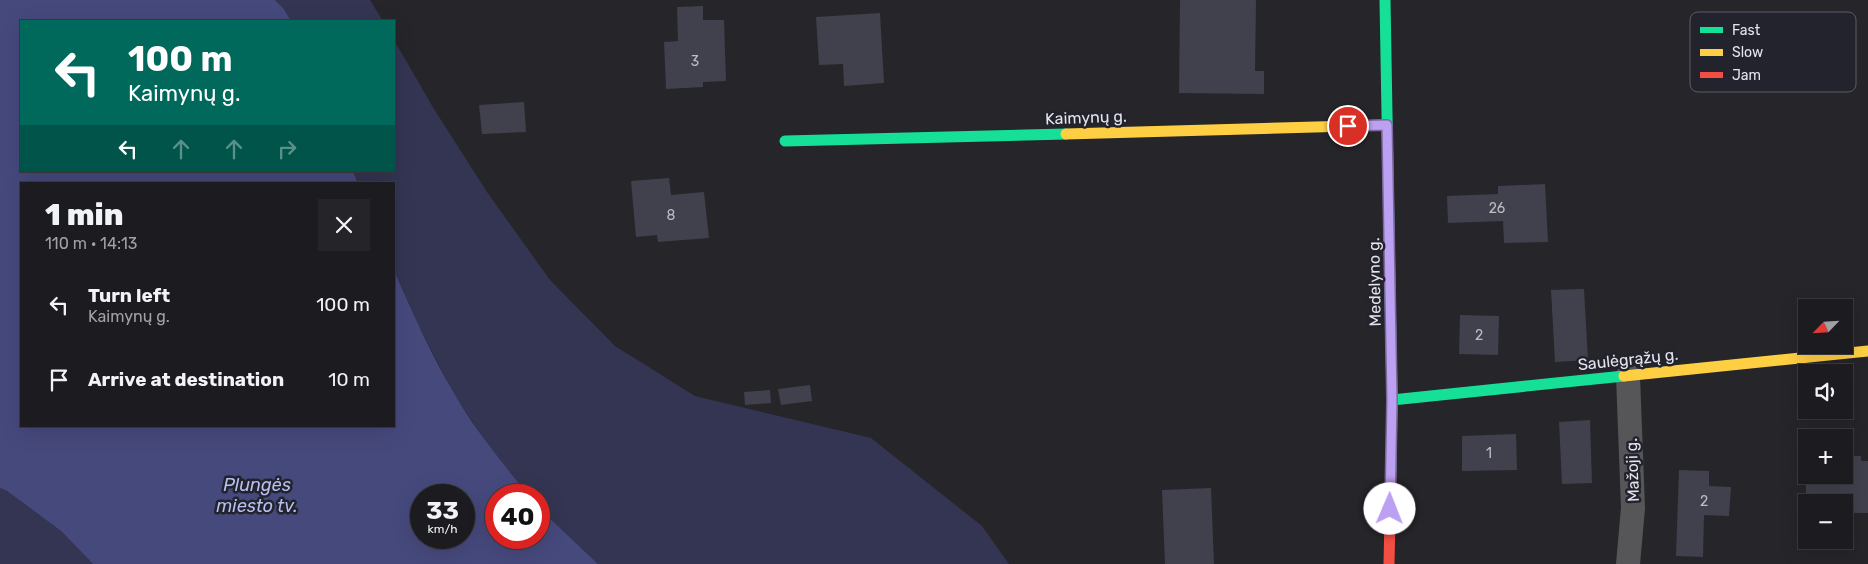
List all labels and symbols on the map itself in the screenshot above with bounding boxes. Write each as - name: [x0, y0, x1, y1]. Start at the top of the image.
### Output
- legend: [1690, 12, 1856, 92]
- text: Fast: [1732, 22, 1761, 39]
- text: Slow: [1732, 44, 1763, 61]
- house number: 3: [691, 53, 699, 70]
- text: Jam: [1732, 67, 1761, 84]
- pin: [1327, 105, 1369, 147]
- street label: Kaimynų g.: [1045, 107, 1127, 128]
- house number: 26: [1489, 200, 1505, 217]
- house number: 8: [667, 207, 676, 224]
- street label: Medelyno g.: [1364, 237, 1385, 327]
- north arrow: [1798, 299, 1852, 354]
- house number: 2: [1475, 327, 1483, 344]
- street label: Saulėgrąžų g.: [1577, 345, 1679, 374]
- street label: Mažoji g.: [1622, 438, 1643, 502]
- house number: 1: [1486, 445, 1492, 462]
- water label: Plungės miesto tv.: [216, 474, 298, 517]
- position arrow: [1363, 482, 1415, 534]
- speed limit sign: 40: [485, 484, 550, 549]
- house number: 2: [1700, 493, 1708, 510]

